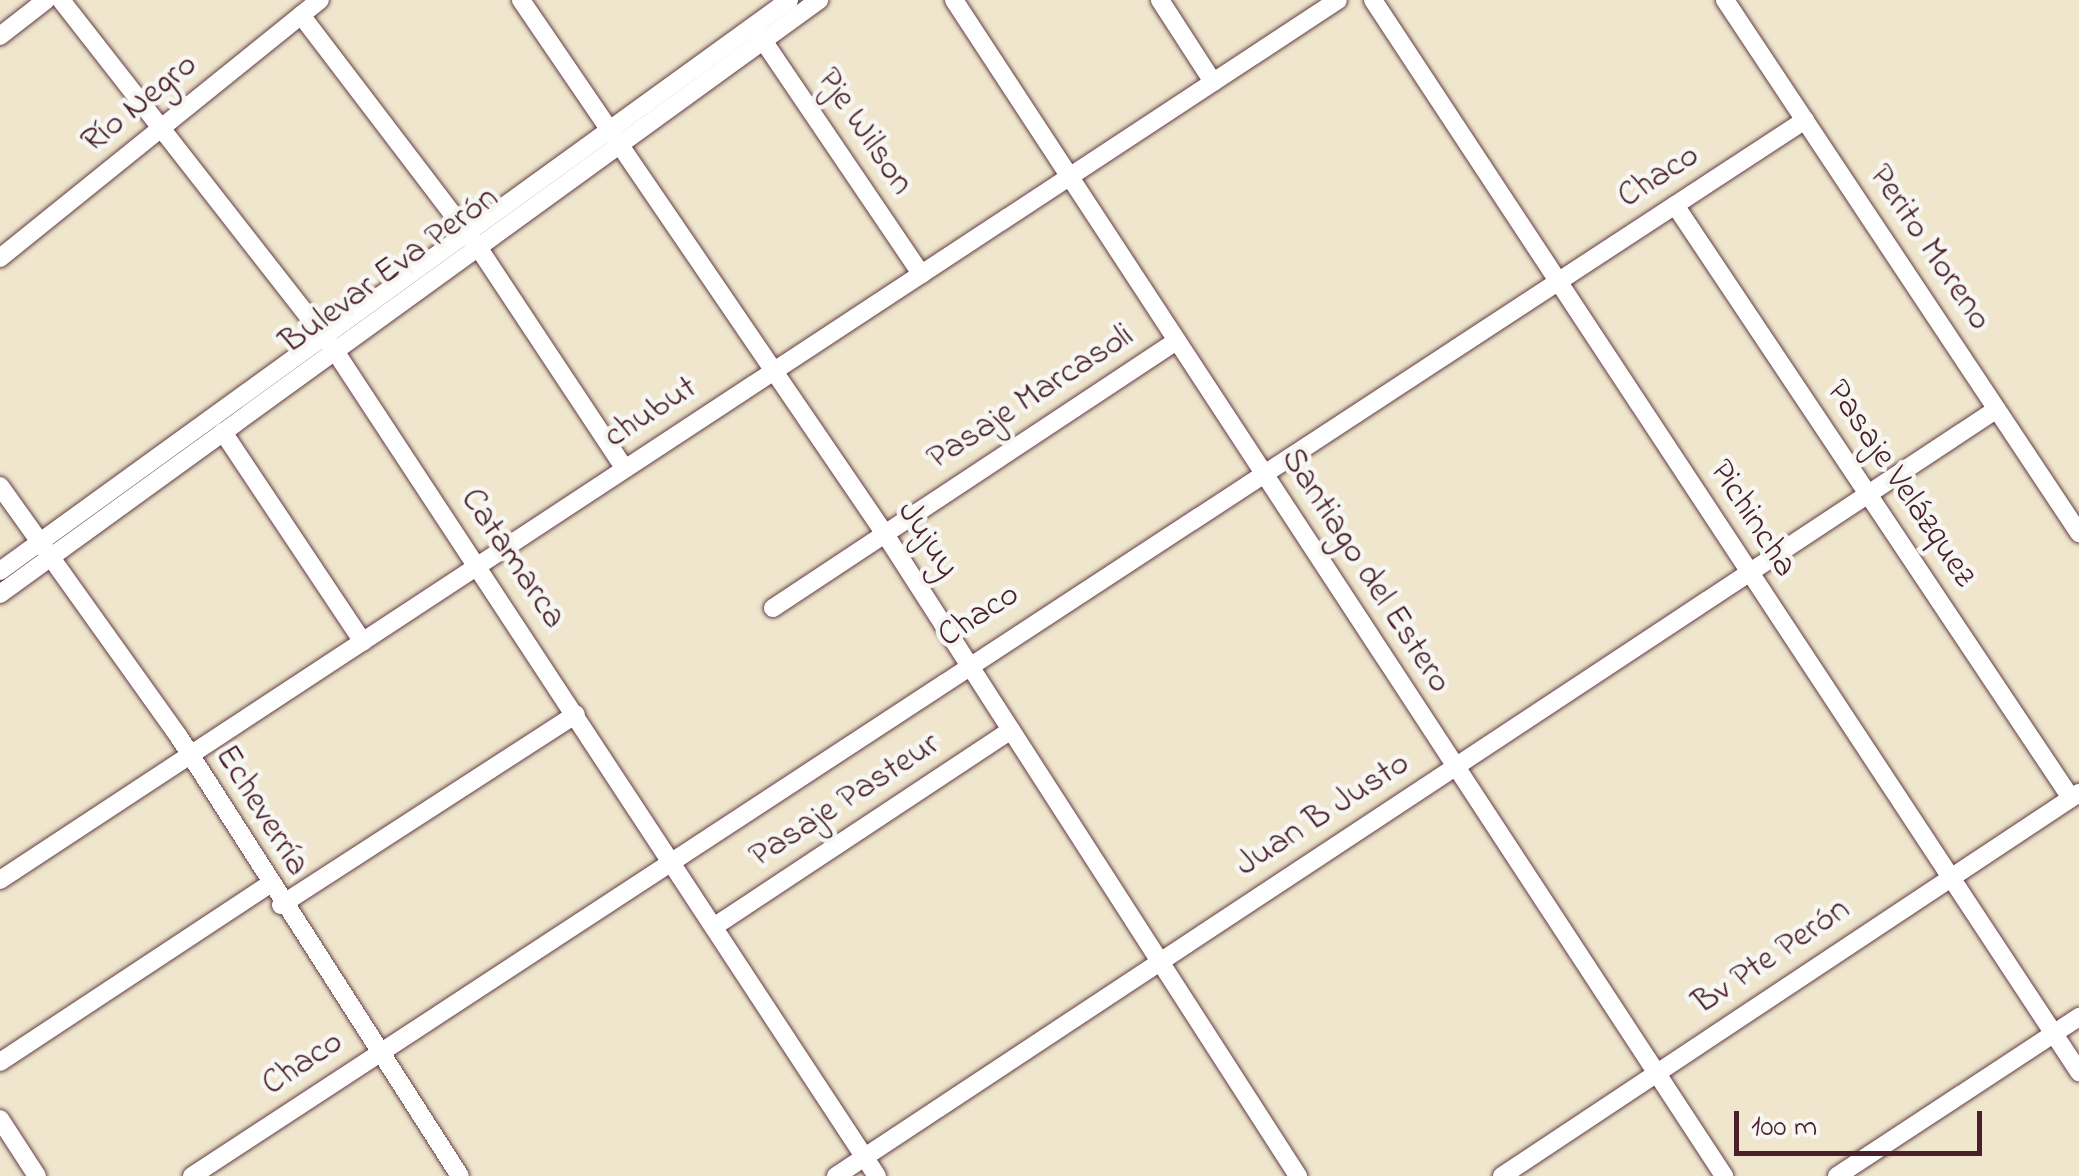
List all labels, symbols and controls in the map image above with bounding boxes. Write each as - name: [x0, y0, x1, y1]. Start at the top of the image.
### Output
- street label: Río Negro: [74, 45, 206, 163]
- street label: Pje Wilson: [806, 61, 922, 203]
- street label: Chaco: [1610, 135, 1708, 219]
- street label: Perito Moreno: [1858, 157, 2000, 339]
- street label: Bulevar Eva Perón: [273, 178, 507, 364]
- street label: Pasaje Marcasoli: [920, 316, 1142, 480]
- street label: chubut: [597, 368, 705, 458]
- street label: Pasaje Velázquez: [1815, 373, 1985, 595]
- street label: Santiago del Estero: [1270, 441, 1460, 701]
- street label: Pichincha: [1699, 453, 1805, 585]
- street label: Catamarca: [450, 481, 574, 637]
- street label: Jujuy: [887, 494, 967, 586]
- street label: Chaco: [930, 574, 1028, 658]
- street label: Pasaje Pasteur: [742, 724, 948, 878]
- street label: Echeverría: [204, 738, 318, 884]
- street label: Juan B Justo: [1228, 743, 1418, 887]
- street label: Bv Pte Perón: [1686, 889, 1858, 1025]
- street label: Chaco: [255, 1022, 351, 1106]
- scale bar: [1739, 1091, 1986, 1153]
- text: 100 m: [1751, 1106, 1817, 1150]

